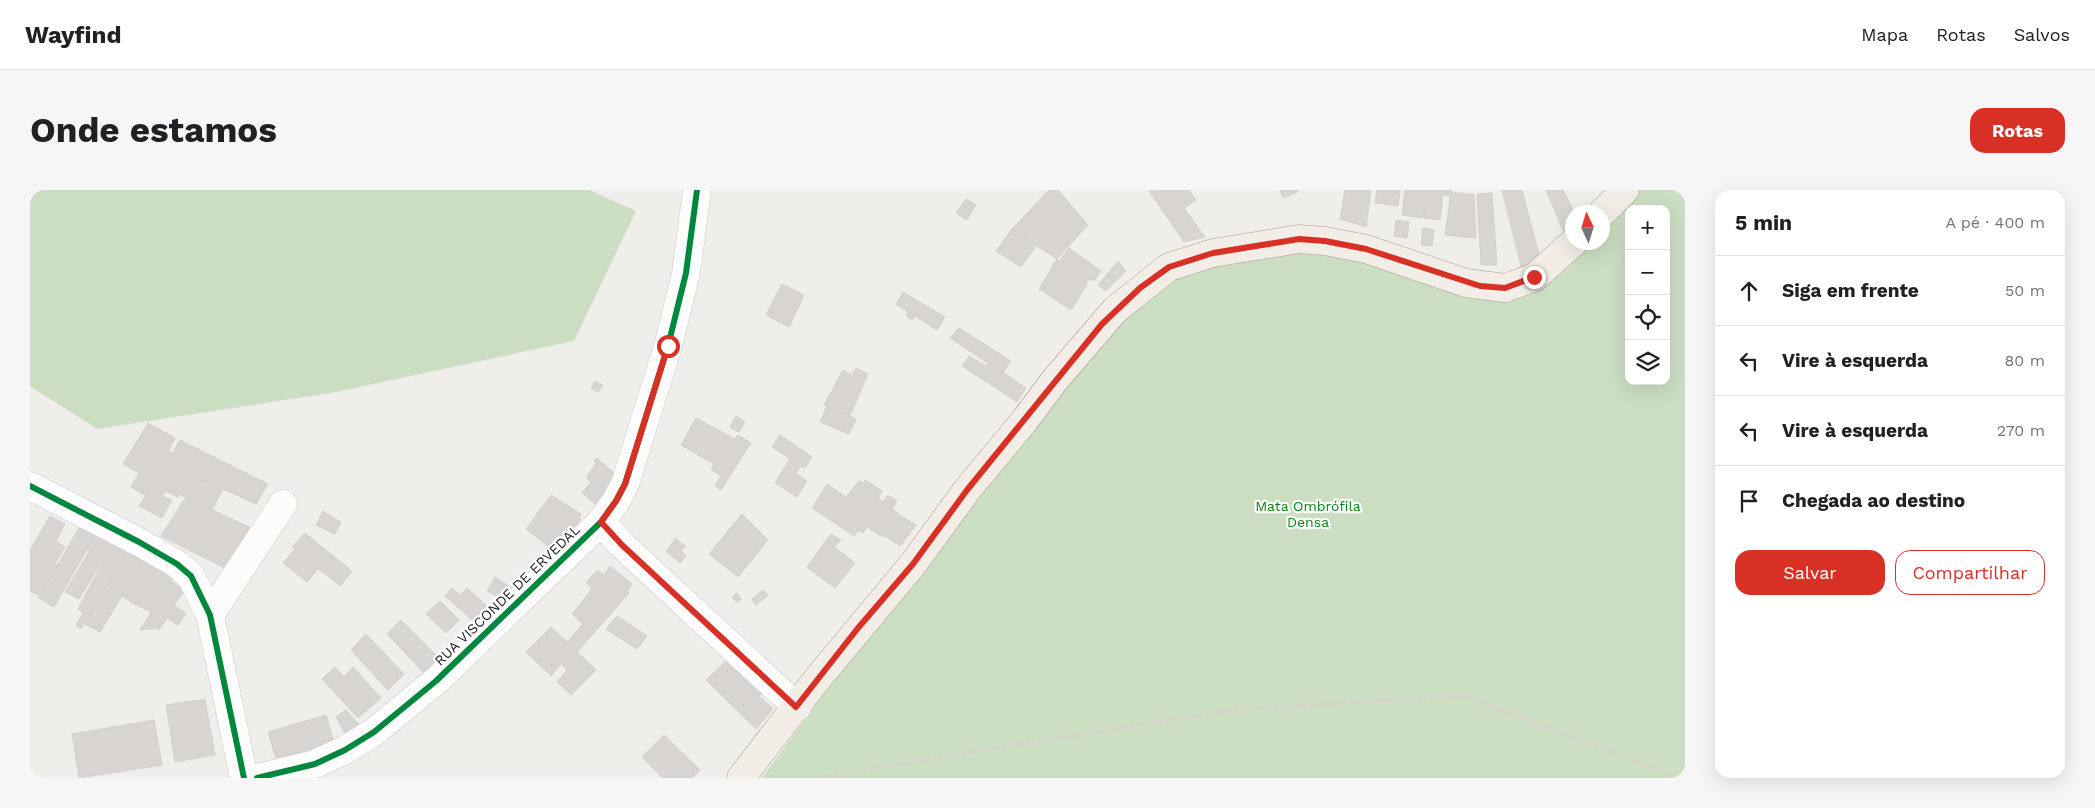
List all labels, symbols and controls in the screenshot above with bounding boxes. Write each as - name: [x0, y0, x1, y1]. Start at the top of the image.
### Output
- text: Wayfind: [25, 21, 121, 49]
- text: Mapa: [1861, 24, 1908, 45]
- text: Rotas: [1936, 24, 1986, 45]
- text: Salvos: [2014, 24, 2070, 45]
- button: Rotas: [1970, 108, 2065, 153]
- text: Onde estamos: [30, 109, 277, 151]
- north arrow: [1565, 205, 1610, 250]
- map controls: [1625, 205, 1670, 385]
- button: +: [1625, 205, 1670, 250]
- text: 5 min: [1735, 210, 1792, 235]
- text: A pé · 400 m: [1945, 213, 2045, 232]
- button: −: [1625, 250, 1670, 295]
- route end: [1523, 266, 1546, 289]
- icon: ahead: [1735, 277, 1763, 305]
- text: Siga em frente: [1782, 279, 1919, 302]
- text: 50 m: [2005, 281, 2045, 300]
- button: locate: [1625, 295, 1670, 340]
- route start: [657, 335, 680, 358]
- button: layers: [1625, 340, 1670, 385]
- icon: left: [1735, 347, 1763, 375]
- text: Vire à esquerda: [1782, 349, 1928, 372]
- text: 80 m: [2004, 351, 2045, 370]
- icon: left: [1735, 417, 1763, 445]
- text: Vire à esquerda: [1782, 419, 1928, 442]
- text: 270 m: [1997, 421, 2045, 440]
- icon: arrive: [1735, 487, 1763, 515]
- text: Chegada ao destino: [1782, 489, 1965, 512]
- park label: Mata Ombrófila Densa: [1255, 498, 1361, 530]
- street label: RUA VISCONDE DE ERVEDAL: [431, 521, 583, 669]
- button: Salvar: [1735, 550, 1885, 595]
- button: Compartilhar: [1895, 550, 2045, 595]

